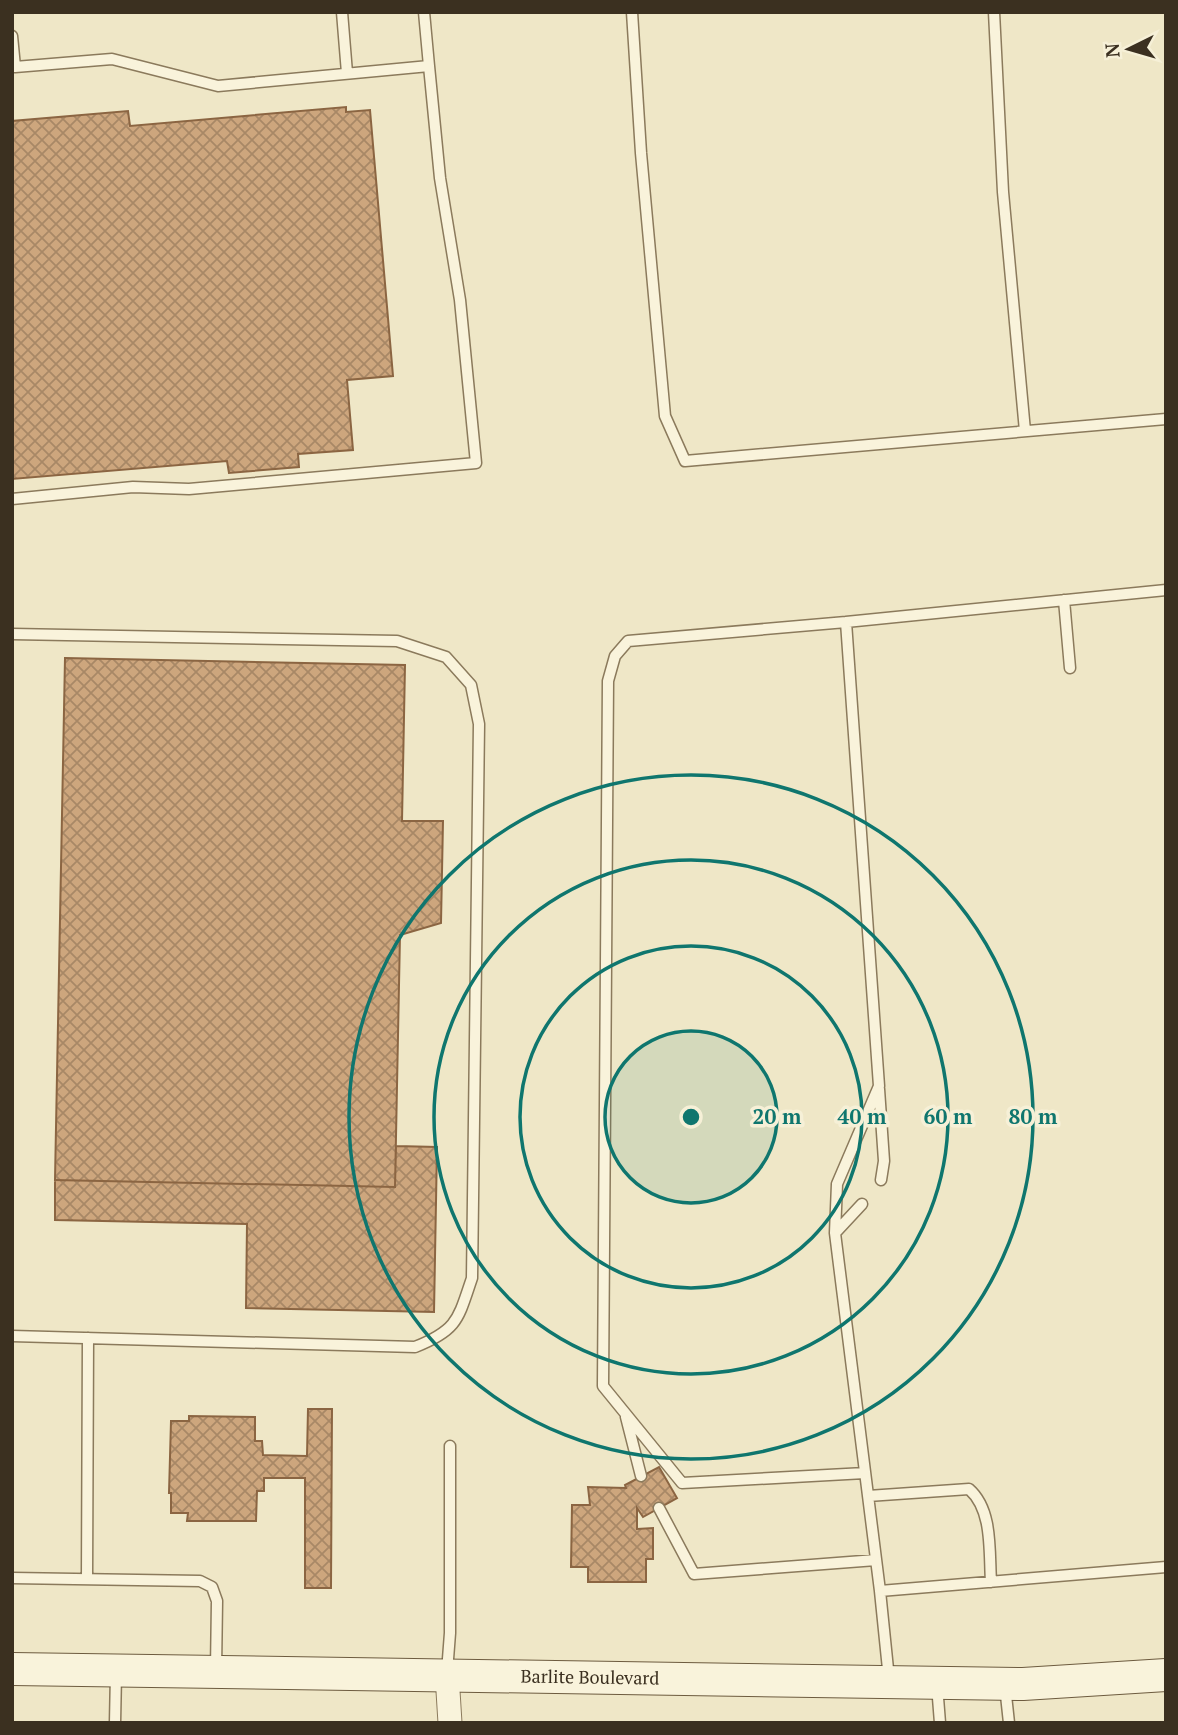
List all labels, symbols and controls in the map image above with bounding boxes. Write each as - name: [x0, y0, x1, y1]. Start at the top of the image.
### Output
- north arrow: [1094, 14, 1164, 84]
- text: N: [1098, 42, 1125, 59]
- text: 20 m: [753, 1102, 802, 1130]
- text: 40 m: [838, 1102, 887, 1130]
- text: 60 m: [924, 1102, 973, 1130]
- text: 80 m: [1009, 1102, 1058, 1130]
- centre of rings: [679, 1105, 703, 1129]
- street label: Barlite Boulevard: [520, 1664, 660, 1690]

